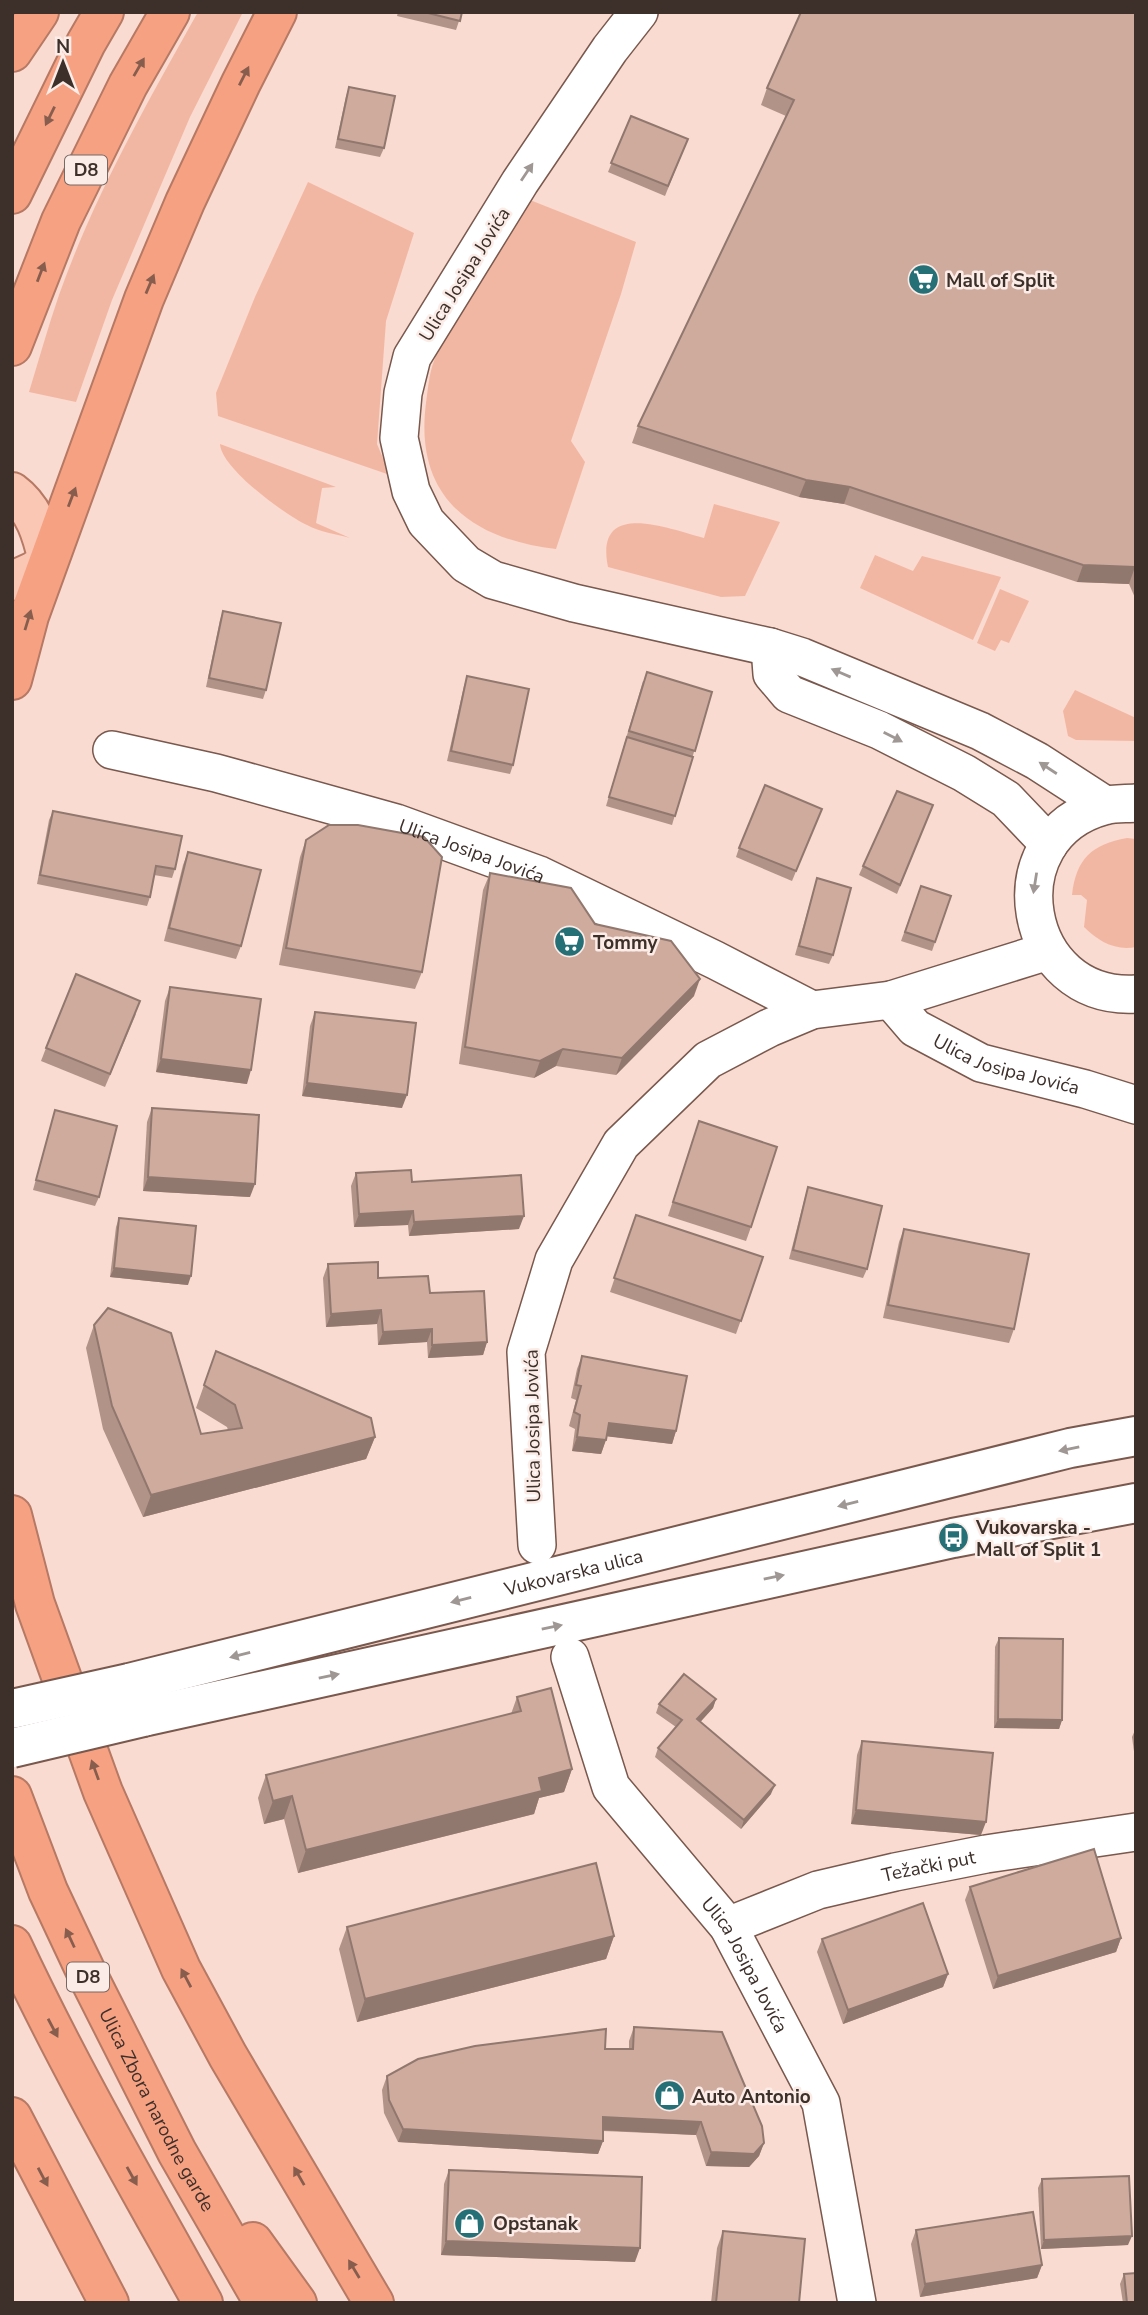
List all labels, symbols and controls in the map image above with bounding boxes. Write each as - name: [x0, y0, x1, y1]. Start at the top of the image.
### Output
- north arrow: [28, 28, 98, 98]
- text: N: [56, 34, 70, 60]
- one-way arrow: [133, 57, 145, 76]
- one-way arrow: [237, 66, 249, 86]
- one-way arrow: [44, 106, 55, 126]
- road number: D8: [65, 155, 107, 184]
- one-way arrow: [520, 163, 533, 182]
- street label: Ulica Josipa Jovića: [413, 203, 517, 346]
- one-way arrow: [35, 261, 46, 282]
- supermarket icon: Mall of Split: [906, 263, 940, 297]
- place label: Mall of Split: [946, 268, 1055, 294]
- one-way arrow: [145, 273, 156, 294]
- one-way arrow: [67, 487, 78, 508]
- one-way arrow: [23, 609, 33, 630]
- one-way arrow: [831, 667, 852, 678]
- one-way arrow: [883, 731, 903, 743]
- one-way arrow: [1038, 762, 1057, 775]
- street label: Ulica Josipa Jovića: [395, 813, 549, 890]
- one-way arrow: [1029, 872, 1040, 894]
- supermarket icon: Tommy: [553, 925, 587, 959]
- place label: Tommy: [593, 930, 658, 956]
- street label: Ulica Josipa Jovića: [928, 1028, 1082, 1101]
- street label: Ulica Josipa Jovića: [519, 1349, 547, 1503]
- one-way arrow: [1058, 1444, 1080, 1455]
- one-way arrow: [837, 1499, 859, 1510]
- place label: Vukovarska - Mall of Split 1: [975, 1515, 1101, 1563]
- bus stop icon: Vukovarska - Mall of Split 1: [936, 1521, 970, 1555]
- street label: Vukovarska ulica: [501, 1543, 646, 1603]
- one-way arrow: [763, 1572, 785, 1583]
- one-way arrow: [450, 1595, 472, 1606]
- one-way arrow: [541, 1621, 563, 1632]
- one-way arrow: [229, 1650, 251, 1661]
- one-way arrow: [318, 1670, 340, 1681]
- one-way arrow: [89, 1760, 100, 1781]
- street label: Težački put: [879, 1844, 978, 1889]
- street label: Ulica Josipa Jovića: [695, 1892, 794, 2038]
- one-way arrow: [64, 1928, 76, 1948]
- road number: D8: [67, 1963, 109, 1992]
- one-way arrow: [181, 1968, 192, 1988]
- street label: Ulica Zbora narodne garde: [92, 2004, 221, 2216]
- one-way arrow: [47, 2018, 58, 2038]
- shop icon: Auto Antonio: [652, 2079, 686, 2113]
- place label: Auto Antonio: [692, 2084, 811, 2110]
- one-way arrow: [126, 2166, 138, 2185]
- one-way arrow: [293, 2166, 305, 2186]
- one-way arrow: [37, 2168, 49, 2188]
- shop icon: Opstanak: [453, 2206, 487, 2240]
- place label: Opstanak: [493, 2211, 579, 2237]
- one-way arrow: [348, 2259, 360, 2278]

